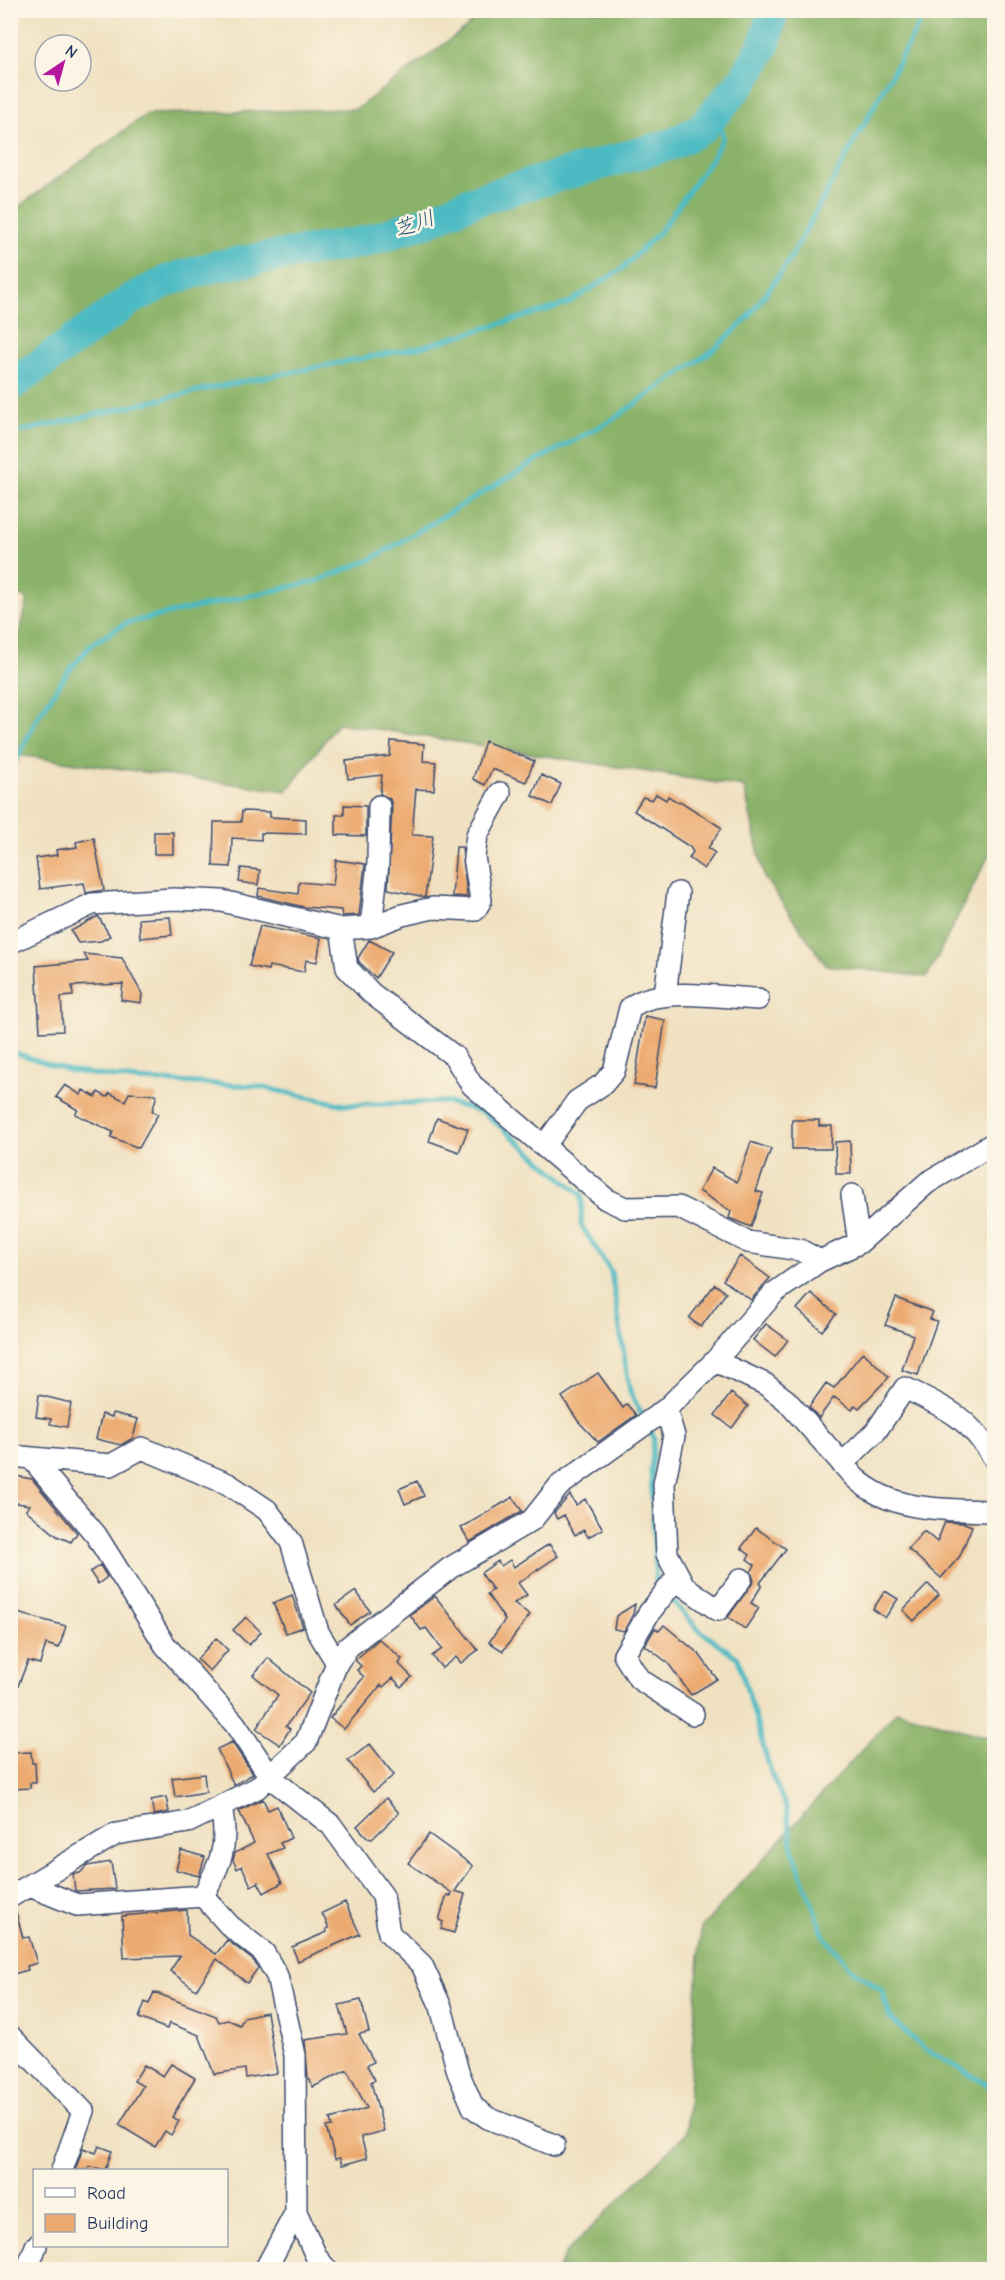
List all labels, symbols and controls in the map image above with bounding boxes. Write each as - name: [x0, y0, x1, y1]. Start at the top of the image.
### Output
- north arrow: [33, 33, 93, 93]
- text: N: [62, 41, 81, 62]
- water label: 芝川: [390, 206, 438, 242]
- legend: [33, 2169, 228, 2247]
- text: Road: [87, 2183, 126, 2204]
- text: Building: [87, 2213, 149, 2234]

